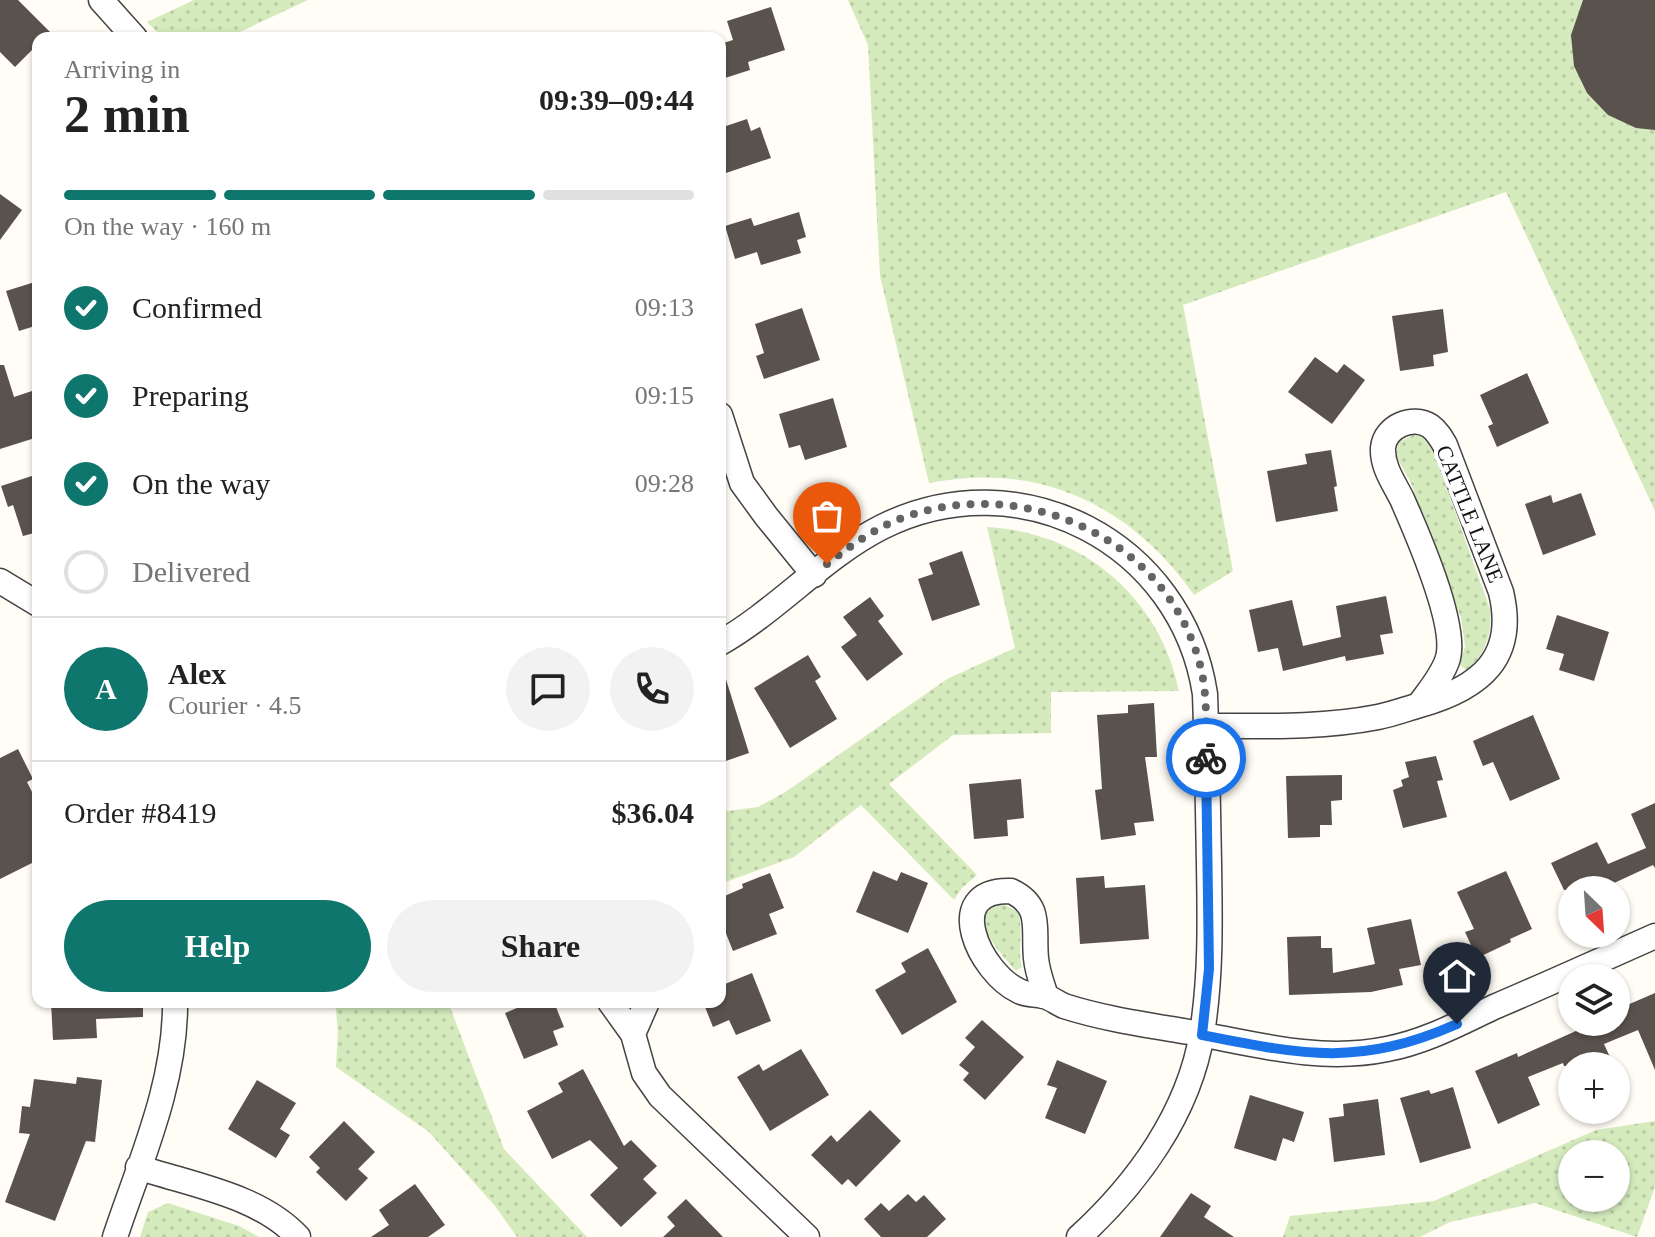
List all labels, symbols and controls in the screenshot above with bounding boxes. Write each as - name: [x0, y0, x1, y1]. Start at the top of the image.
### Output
- text: Arriving in: [64, 55, 180, 84]
- text: 09:39–09:44: [539, 83, 694, 116]
- text: 2 min: [64, 86, 190, 143]
- text: On the way · 160 m: [64, 212, 271, 241]
- icon: check: [64, 286, 108, 330]
- text: Confirmed: [132, 291, 262, 324]
- text: 09:13: [635, 293, 694, 322]
- icon: check: [64, 374, 108, 418]
- text: Preparing: [132, 379, 249, 412]
- text: 09:15: [635, 381, 694, 410]
- street label: CATTLE LANE: [1431, 442, 1509, 586]
- icon: check: [64, 462, 108, 506]
- text: On the way: [132, 467, 270, 500]
- text: 09:28: [635, 469, 694, 498]
- pin: [793, 482, 861, 564]
- icon: bag: [805, 494, 849, 538]
- text: Delivered: [132, 555, 250, 588]
- button: chat: [506, 647, 590, 731]
- button: phone: [610, 647, 694, 731]
- text: Alex: [168, 657, 226, 690]
- text: A: [95, 672, 117, 705]
- text: Courier · 4.5: [168, 691, 302, 720]
- courier: [1166, 718, 1246, 798]
- icon: bike: [1184, 736, 1228, 780]
- text: Order #8419: [64, 796, 216, 829]
- text: $36.04: [612, 796, 694, 829]
- north arrow: [1558, 876, 1630, 948]
- map controls: [1558, 876, 1630, 1212]
- button: Help: [64, 900, 371, 992]
- button: Share: [387, 900, 694, 992]
- pin: [1423, 942, 1491, 1024]
- icon: home: [1435, 954, 1479, 998]
- button: layers: [1558, 964, 1630, 1036]
- button: +: [1558, 1052, 1630, 1124]
- button: −: [1558, 1140, 1630, 1212]

